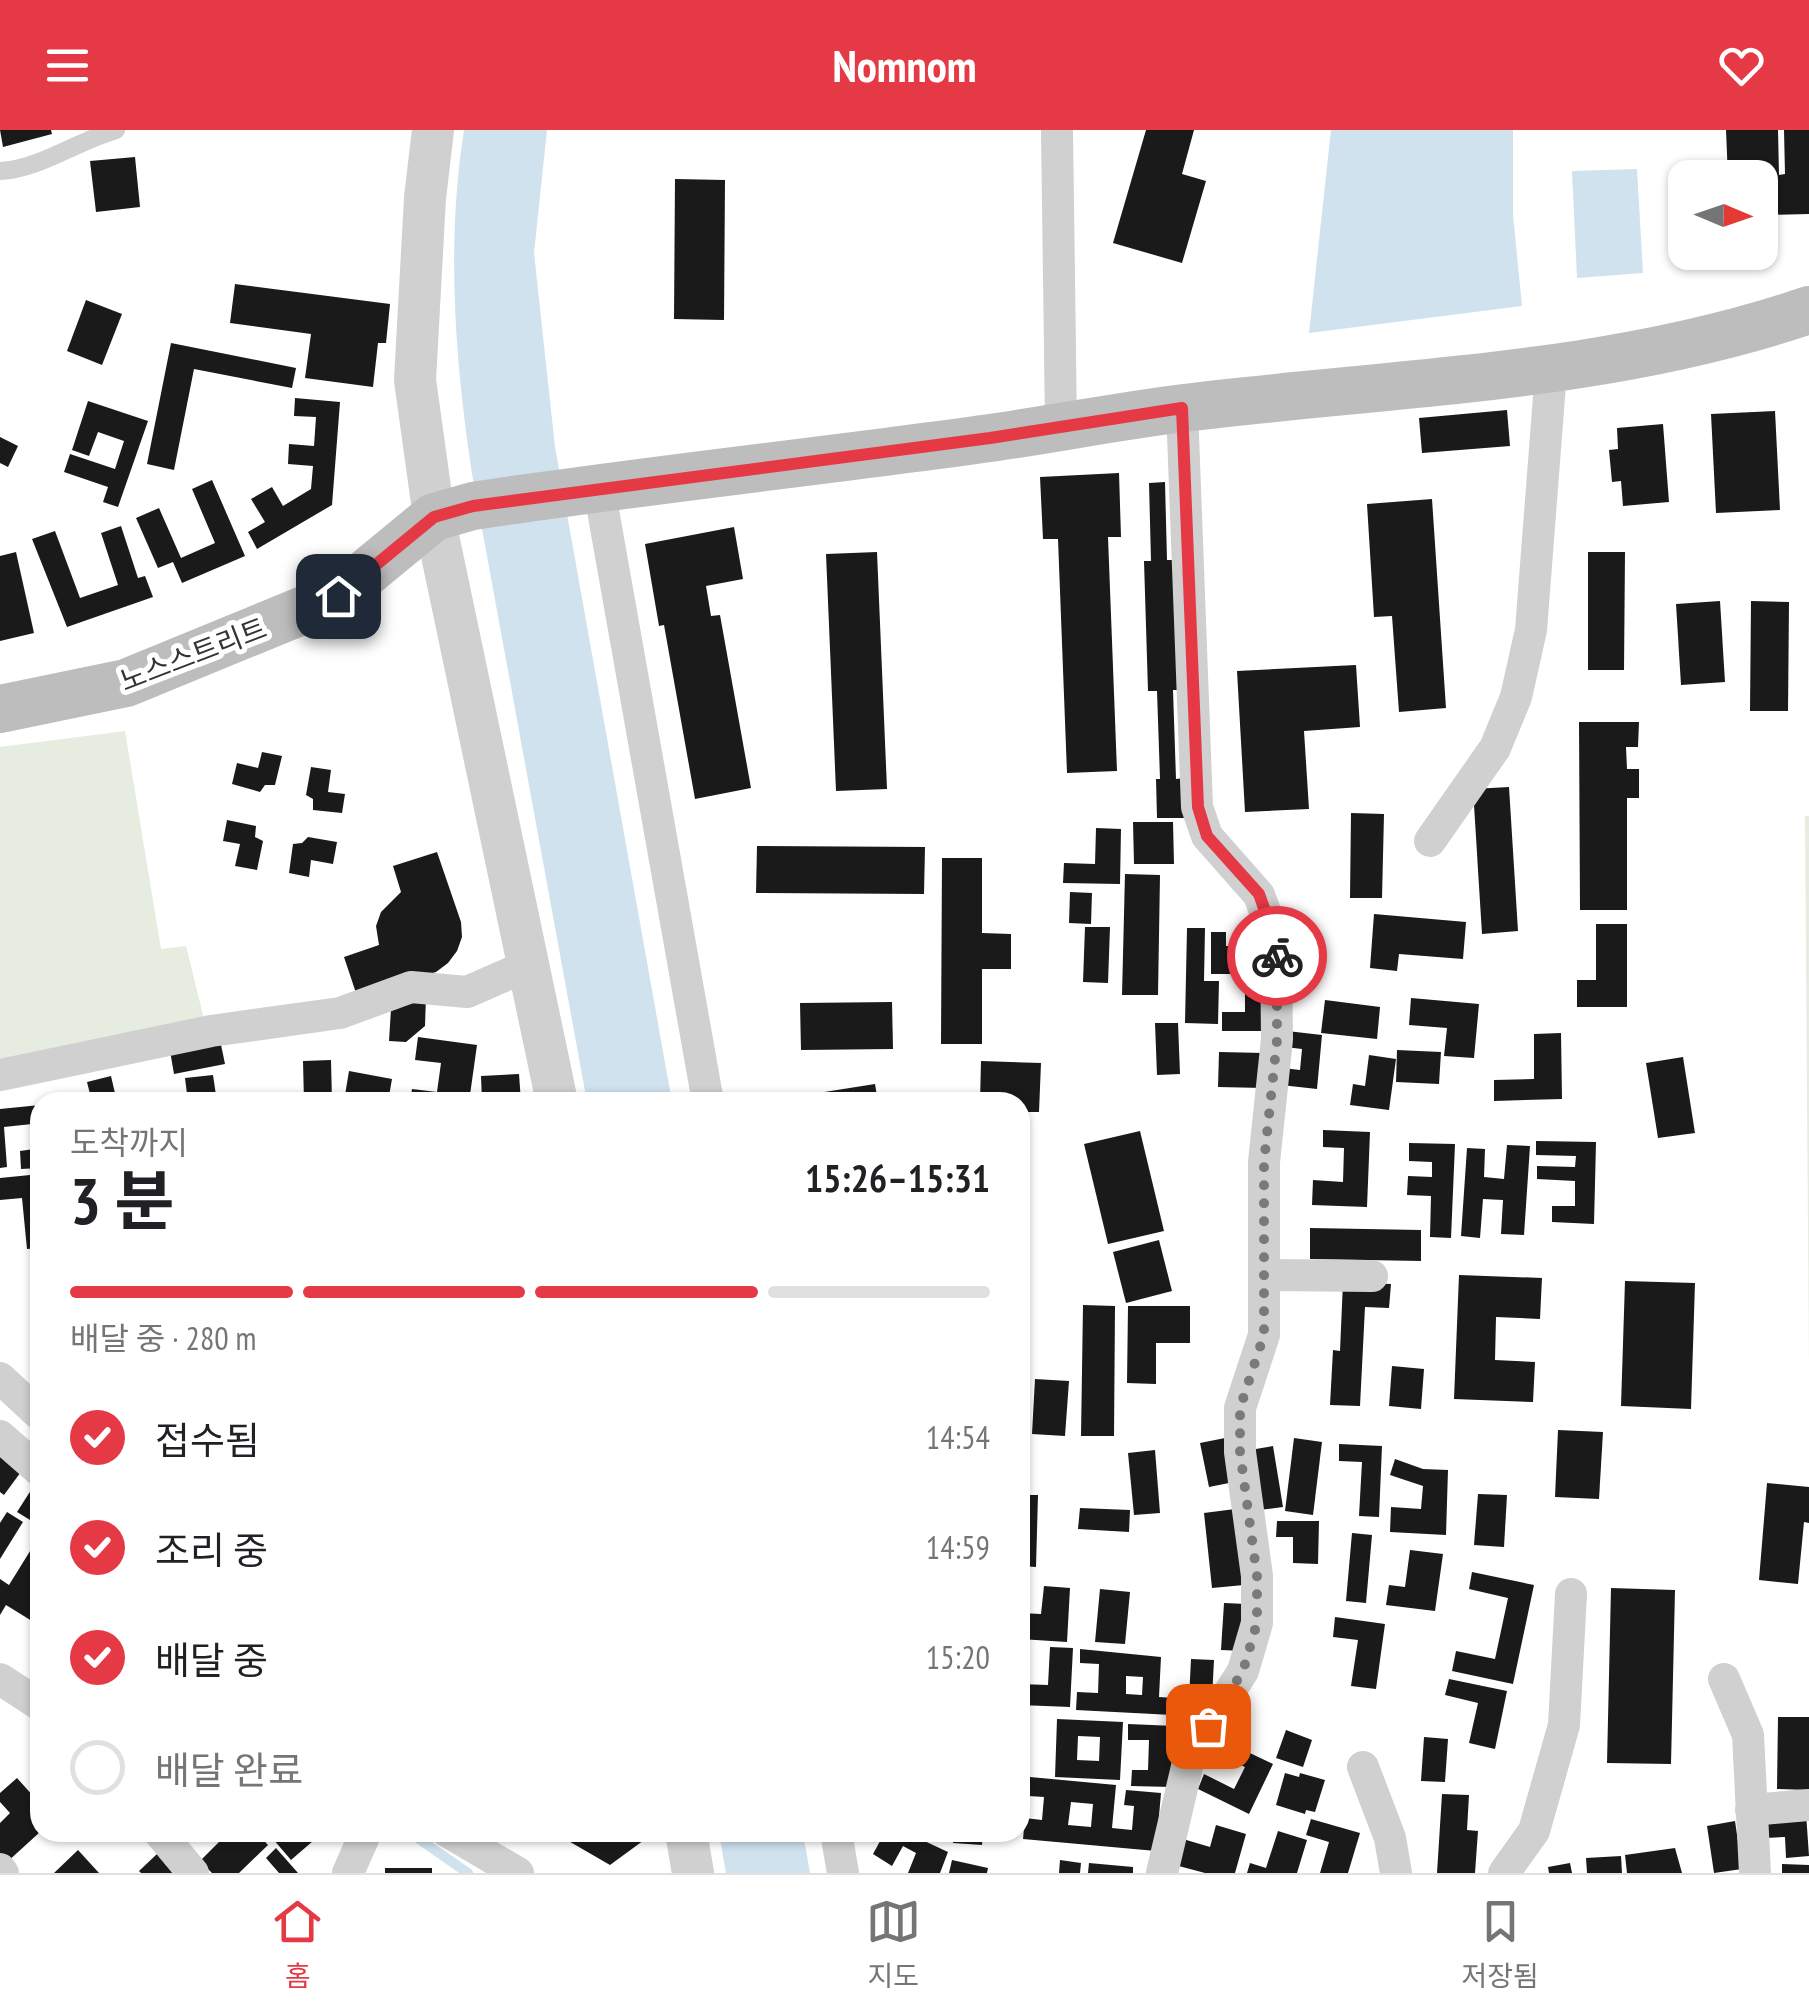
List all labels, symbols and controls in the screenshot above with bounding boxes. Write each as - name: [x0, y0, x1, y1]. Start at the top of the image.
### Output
- text: Nomnom: [832, 36, 977, 94]
- icon: menu: [40, 38, 95, 93]
- icon: heart: [1714, 38, 1769, 93]
- north arrow: [1668, 160, 1778, 270]
- map controls: [1668, 160, 1778, 270]
- pin: [296, 554, 381, 639]
- icon: home: [311, 569, 366, 624]
- street label: 노스스트리트: [114, 609, 272, 699]
- courier: [1227, 906, 1327, 1006]
- icon: bike: [1250, 929, 1305, 984]
- text: 도착까지: [70, 1121, 188, 1163]
- text: 15:26–15:31: [805, 1153, 990, 1202]
- text: 3 분: [70, 1158, 174, 1242]
- text: 배달 중 · 280 m: [70, 1317, 256, 1359]
- icon: check: [70, 1410, 125, 1465]
- text: 접수됨: [155, 1415, 260, 1464]
- text: 14:54: [926, 1416, 990, 1458]
- icon: check: [70, 1520, 125, 1575]
- text: 조리 중: [155, 1525, 268, 1574]
- text: 14:59: [926, 1526, 990, 1568]
- icon: check: [70, 1630, 125, 1685]
- text: 배달 중: [155, 1635, 268, 1684]
- text: 15:20: [926, 1636, 990, 1678]
- pin: [1166, 1684, 1251, 1769]
- icon: bag: [1181, 1699, 1236, 1754]
- text: 배달 완료: [155, 1745, 303, 1794]
- tab: 홈: [270, 1894, 325, 1994]
- tab: 지도: [866, 1894, 921, 1994]
- tab: 저장됨: [1461, 1894, 1539, 1994]

